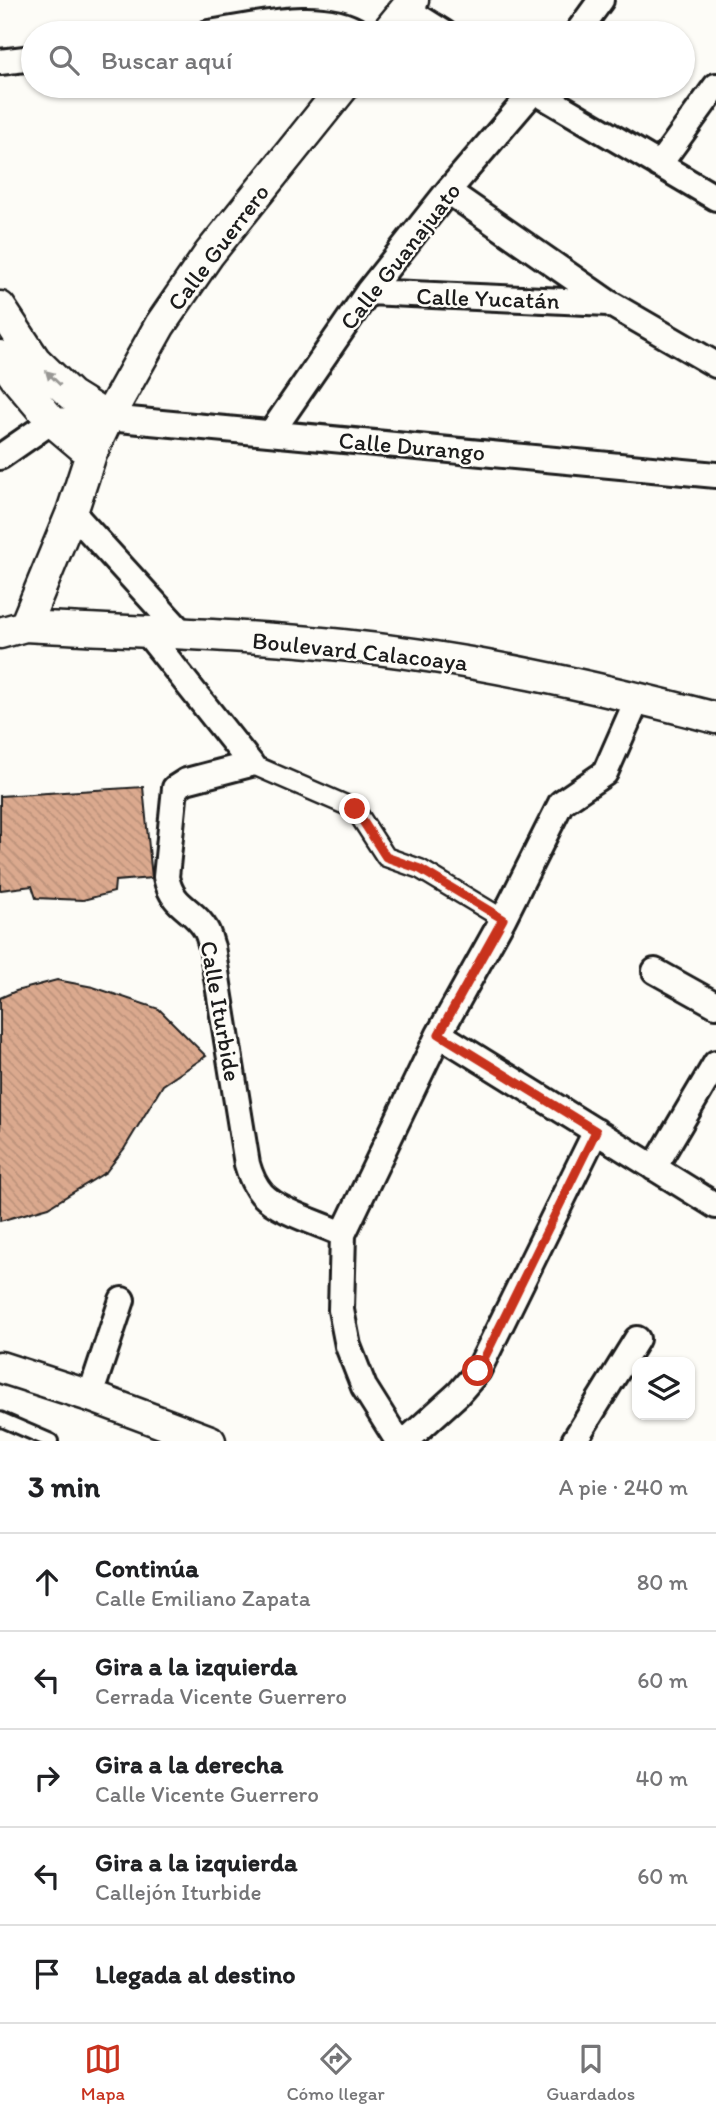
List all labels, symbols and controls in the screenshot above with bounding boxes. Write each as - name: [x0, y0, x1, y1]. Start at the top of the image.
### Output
- search box: [21, 21, 695, 98]
- icon: search: [45, 41, 83, 79]
- text: Buscar aquí: [101, 44, 232, 76]
- street label: Calle Guanajuato: [333, 177, 467, 335]
- street label: Calle Guerrero: [161, 178, 275, 316]
- street label: Calle Yucatán: [416, 281, 560, 315]
- one-way arrow: [45, 370, 61, 386]
- street label: Calle Durango: [338, 425, 486, 467]
- street label: Boulevard Calacoaya: [251, 625, 470, 677]
- route end: [339, 793, 370, 824]
- street label: Calle Iturbide: [194, 938, 248, 1084]
- route start: [462, 1355, 493, 1386]
- map controls: [632, 1357, 695, 1420]
- button: layers: [632, 1357, 695, 1420]
- text: 3 min: [28, 1468, 100, 1505]
- text: A pie · 240 m: [559, 1473, 688, 1501]
- text: Continúa: [95, 1552, 199, 1584]
- icon: ahead: [28, 1563, 66, 1601]
- text: 80 m: [637, 1568, 688, 1596]
- text: Calle Emiliano Zapata: [95, 1584, 311, 1612]
- text: Gira a la izquierda: [95, 1650, 298, 1682]
- icon: left: [28, 1661, 66, 1699]
- text: 60 m: [637, 1666, 688, 1694]
- text: Cerrada Vicente Guerrero: [95, 1682, 347, 1710]
- text: Gira a la derecha: [95, 1748, 283, 1780]
- icon: right: [28, 1759, 66, 1797]
- text: 40 m: [635, 1764, 688, 1792]
- text: Calle Vicente Guerrero: [95, 1780, 319, 1808]
- text: Gira a la izquierda: [95, 1846, 298, 1878]
- icon: left: [28, 1857, 66, 1895]
- text: 60 m: [637, 1862, 688, 1890]
- text: Callejón Iturbide: [95, 1878, 262, 1906]
- icon: arrive: [28, 1955, 66, 1993]
- text: Llegada al destino: [95, 1958, 296, 1990]
- tab: Mapa: [81, 2040, 125, 2105]
- tab: Cómo llegar: [286, 2040, 385, 2105]
- tab: Guardados: [546, 2040, 635, 2105]

